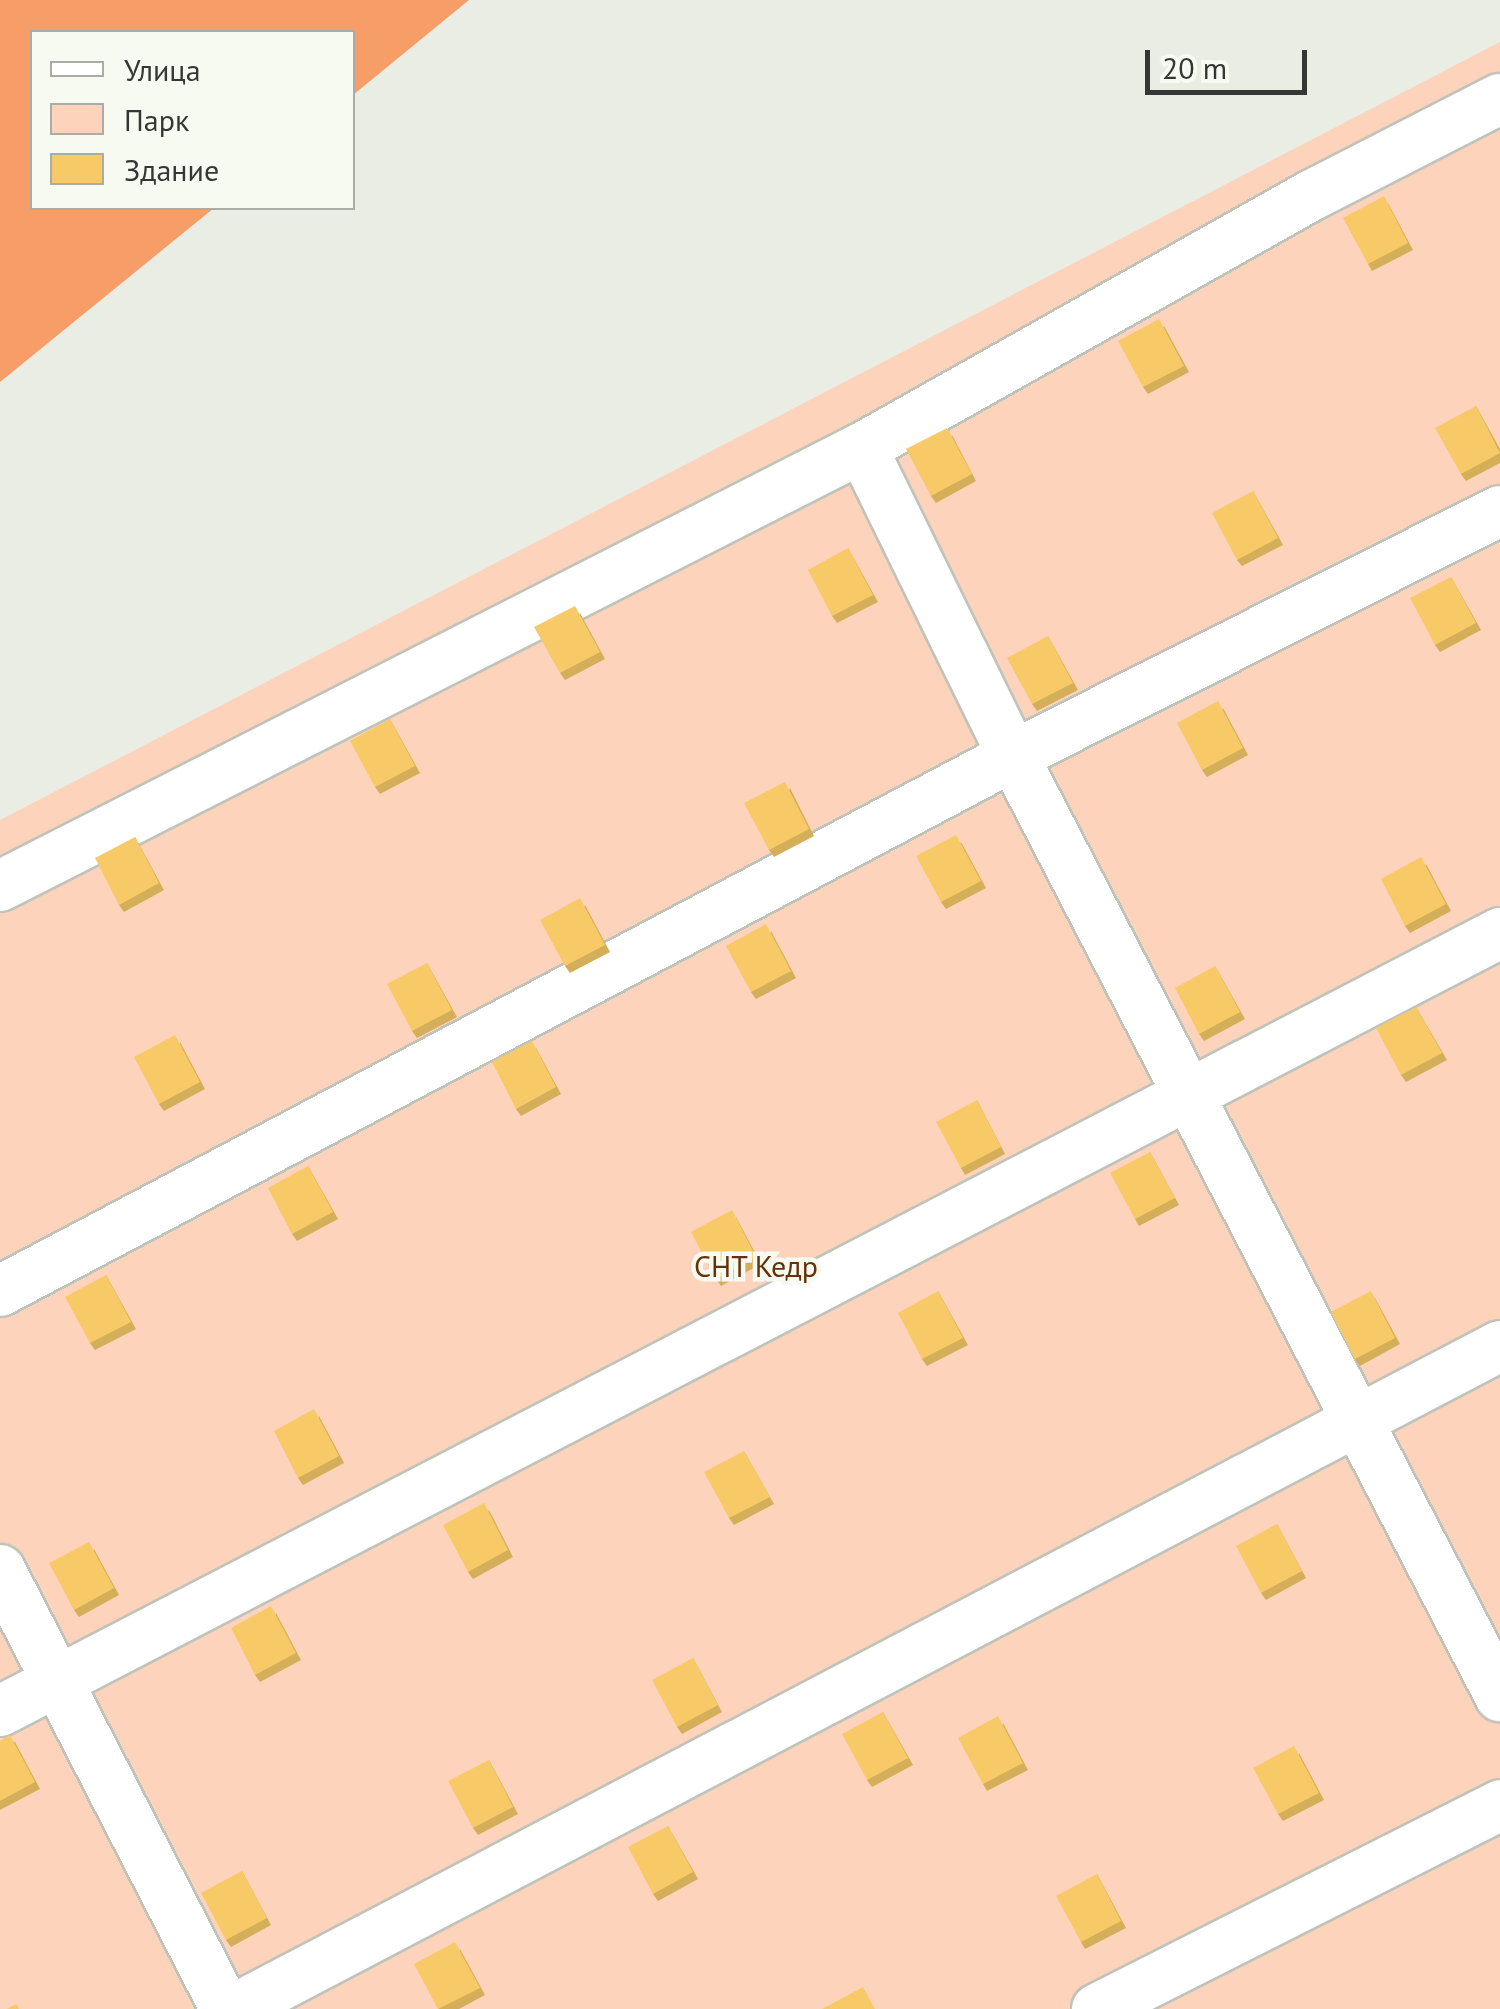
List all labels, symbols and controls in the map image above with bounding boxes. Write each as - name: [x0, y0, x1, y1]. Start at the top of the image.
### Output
- legend: [30, 30, 355, 210]
- scale bar: [1150, 30, 1312, 92]
- text: 20 m: [1162, 48, 1227, 87]
- text: Улица: [124, 50, 201, 89]
- text: Парк: [124, 100, 189, 139]
- text: Здание: [124, 150, 219, 189]
- park label: СНТ Кедр: [693, 1248, 819, 1284]

